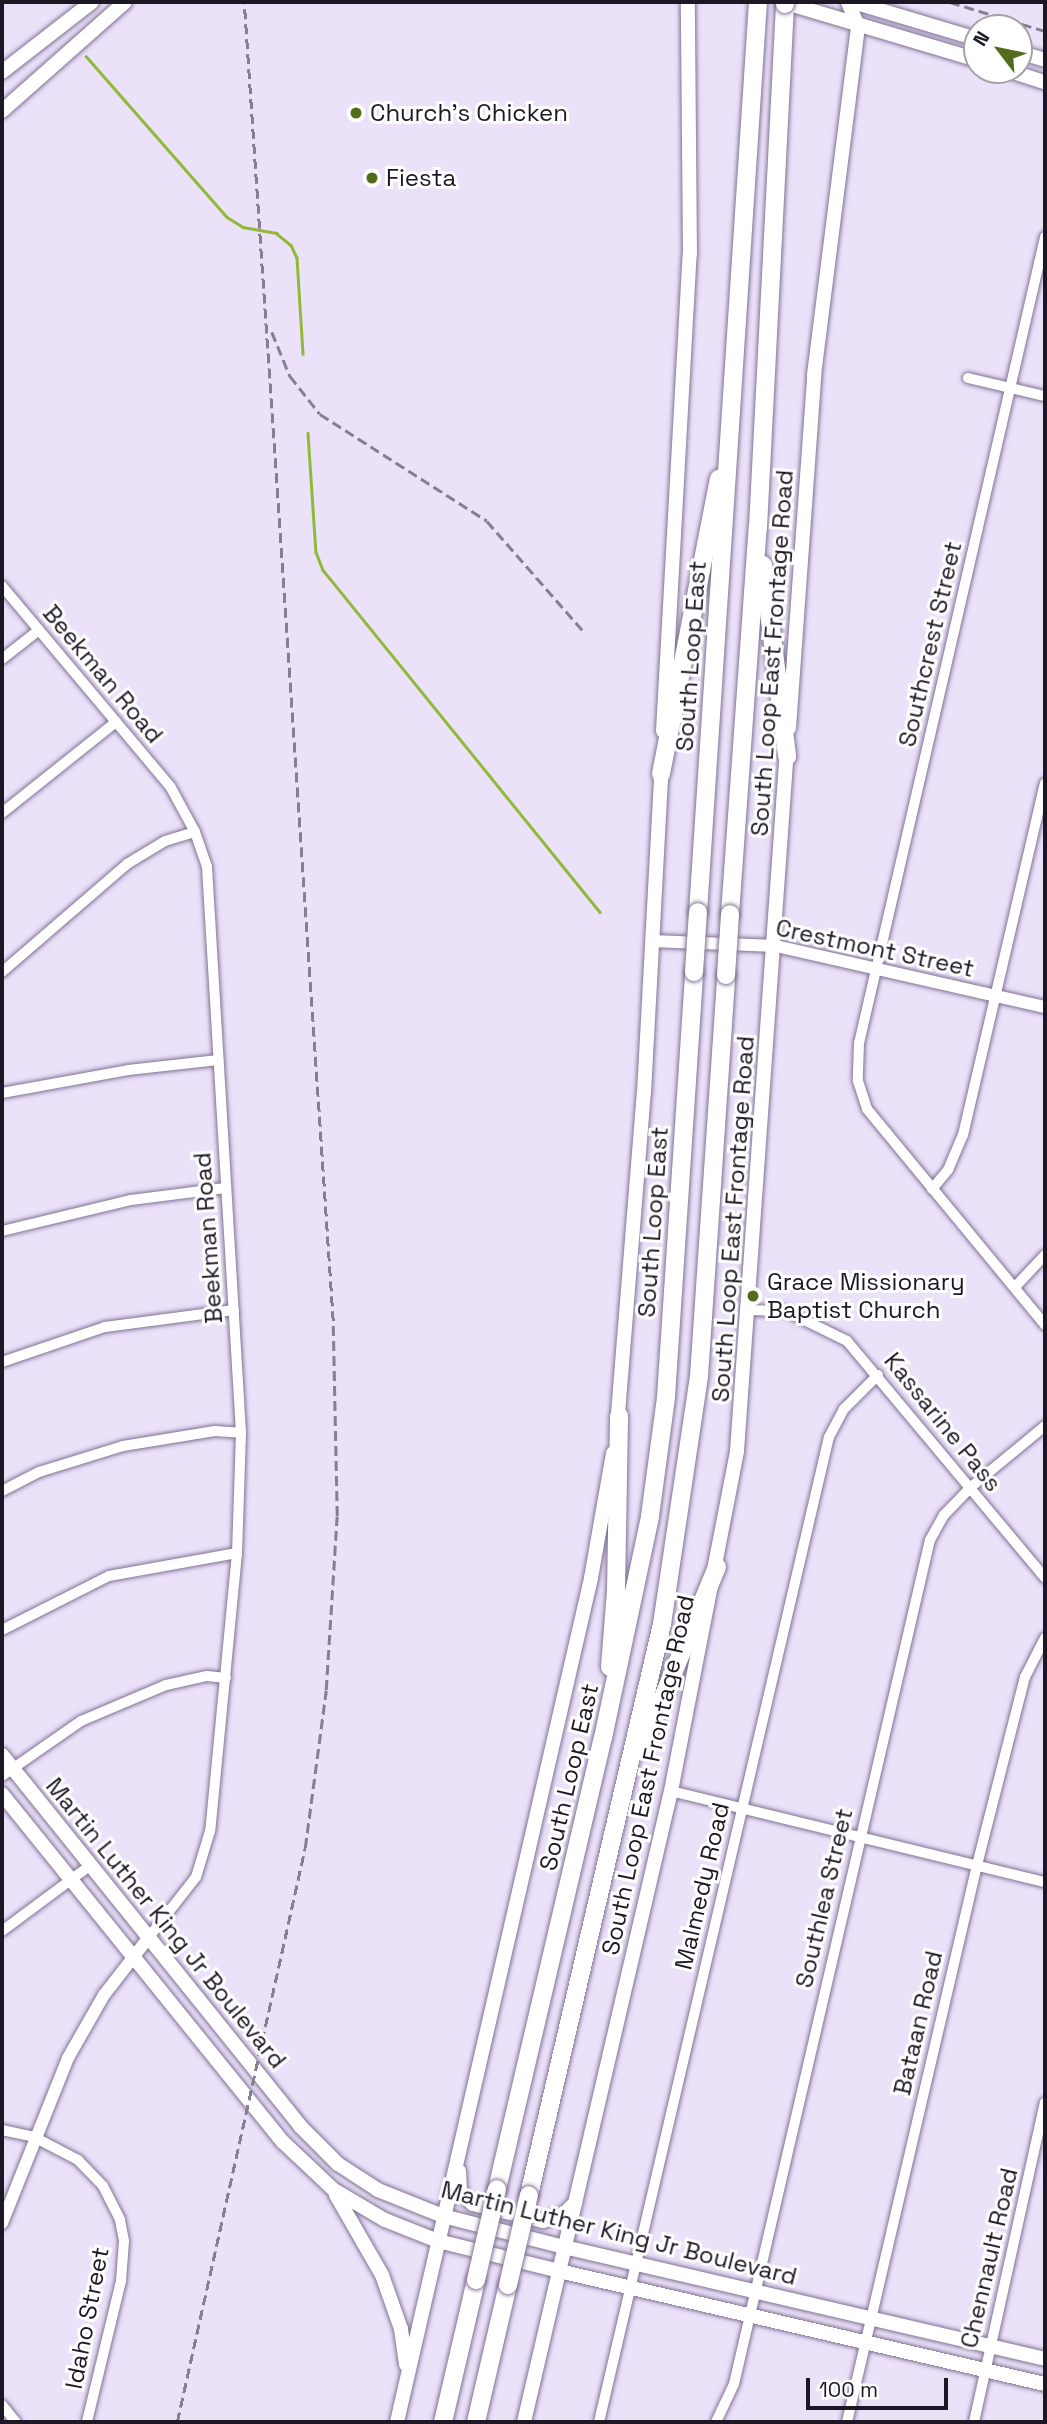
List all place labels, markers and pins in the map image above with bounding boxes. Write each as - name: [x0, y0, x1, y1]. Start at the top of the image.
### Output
- place label: Church's Chicken: [370, 99, 568, 127]
- marker: Church's Chicken: [348, 105, 364, 121]
- place label: Fiesta: [386, 164, 456, 192]
- marker: Fiesta: [364, 170, 380, 186]
- place label: Grace Missionary Baptist Church: [767, 1268, 965, 1324]
- marker: Grace Missionary Baptist Church: [745, 1288, 761, 1304]

